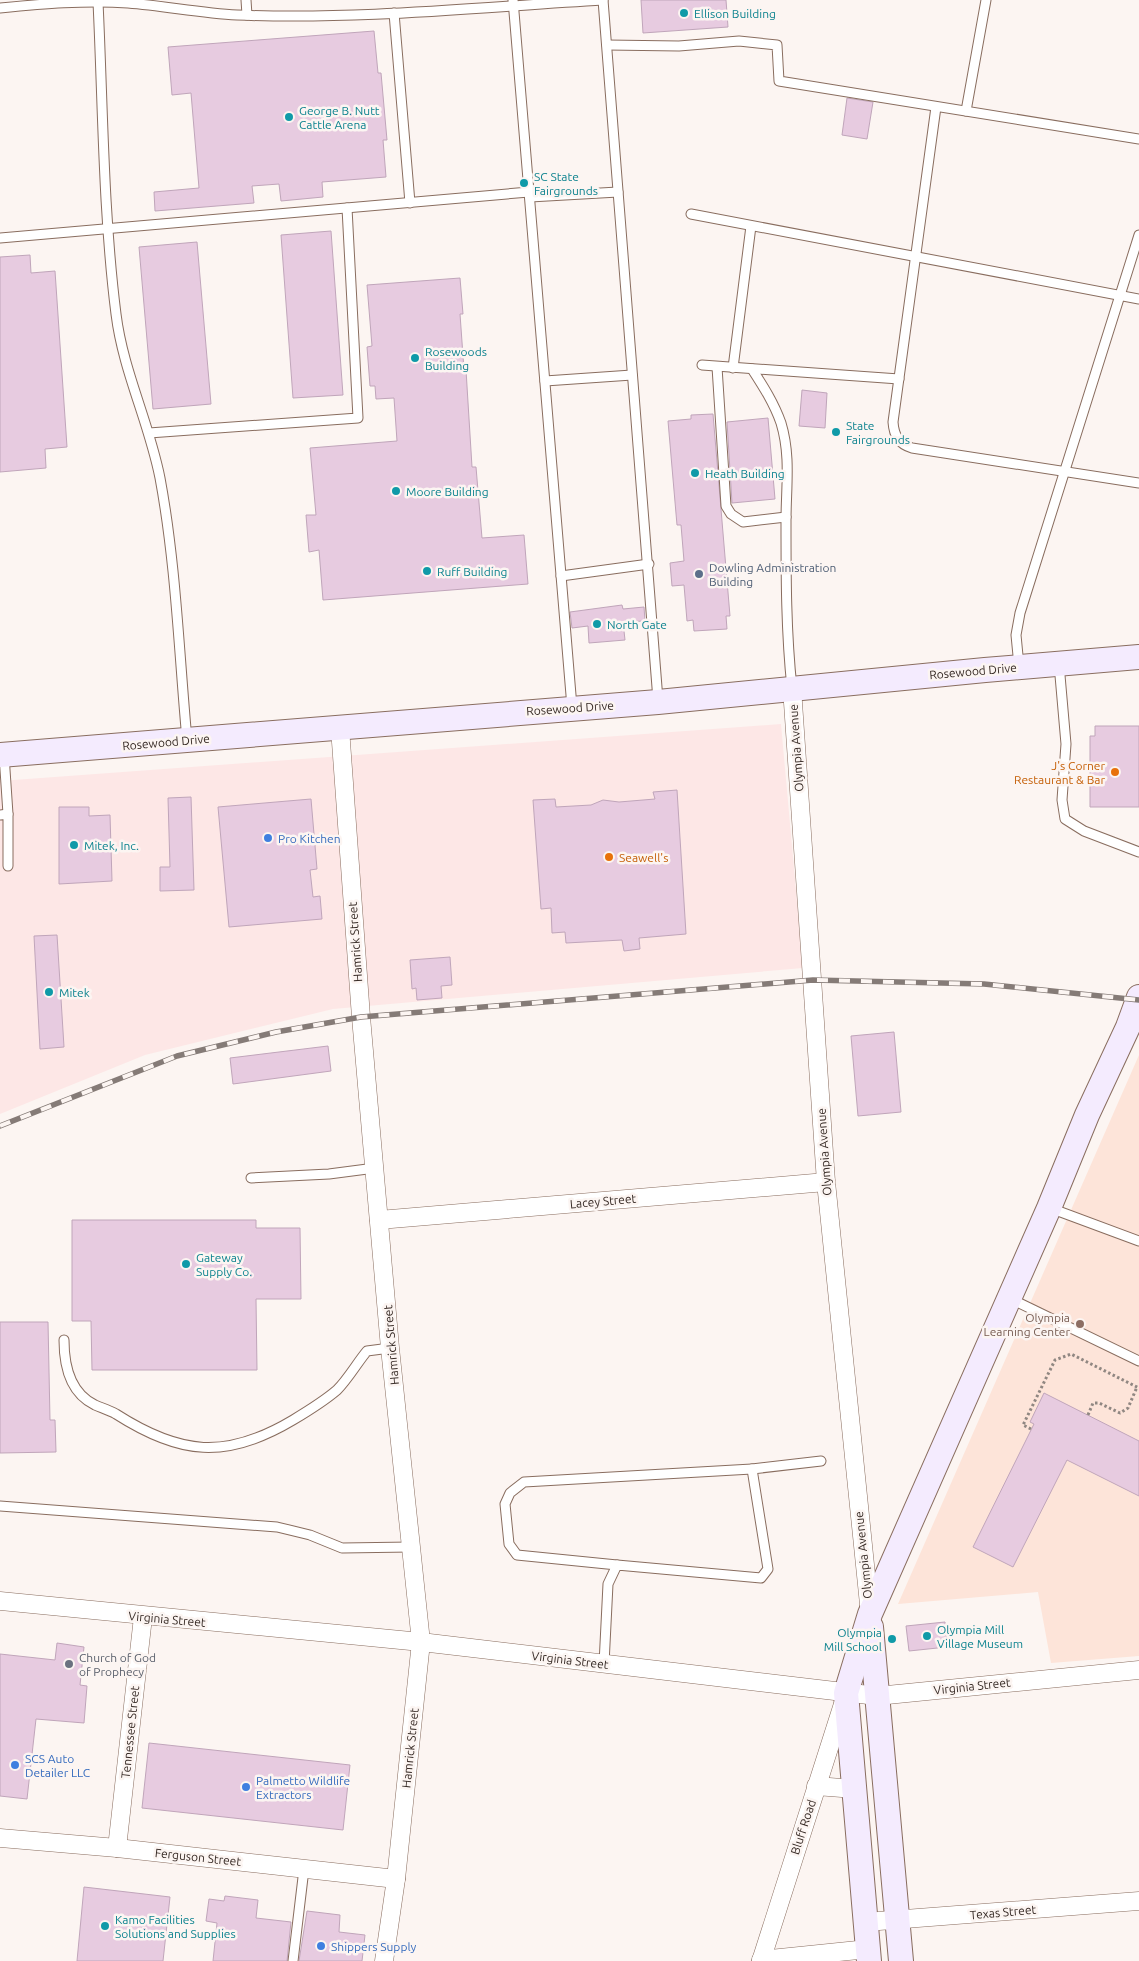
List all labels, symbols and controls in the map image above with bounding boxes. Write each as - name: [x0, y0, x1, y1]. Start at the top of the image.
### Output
- marker: Ellison Building: [678, 7, 690, 19]
- place label: Ellison Building: [694, 7, 776, 20]
- place label: George B. Nutt Cattle Arena: [299, 104, 380, 131]
- marker: George B. Nutt Cattle Arena: [283, 111, 295, 123]
- place label: SC State Fairgrounds: [534, 170, 598, 197]
- marker: SC State Fairgrounds: [518, 177, 530, 189]
- place label: Rosewoods Building: [425, 345, 487, 372]
- marker: Rosewoods Building: [409, 352, 421, 364]
- place label: State Fairgrounds: [846, 419, 910, 446]
- marker: State Fairgrounds: [830, 426, 842, 438]
- marker: Heath Building: [689, 467, 701, 479]
- place label: Heath Building: [705, 467, 785, 480]
- marker: Moore Building: [390, 485, 402, 497]
- place label: Moore Building: [406, 485, 489, 498]
- place label: Dowling Administration Building: [709, 561, 836, 588]
- marker: Ruff Building: [421, 565, 433, 577]
- place label: Ruff Building: [437, 565, 507, 578]
- marker: Dowling Administration Building: [693, 568, 705, 580]
- marker: North Gate: [591, 618, 603, 630]
- place label: North Gate: [607, 618, 667, 631]
- street label: Rosewood Drive: [929, 661, 1017, 681]
- street label: Rosewood Drive: [526, 698, 614, 718]
- street label: Olympia Avenue: [786, 704, 806, 792]
- street label: Rosewood Drive: [122, 732, 210, 752]
- place label: J's Corner Restaurant & Bar: [1014, 759, 1105, 786]
- marker: J's Corner Restaurant & Bar: [1109, 766, 1121, 778]
- marker: Pro Kitchen: [262, 832, 274, 844]
- place label: Pro Kitchen: [278, 832, 341, 845]
- marker: Mitek, Inc.: [68, 839, 80, 851]
- place label: Mitek, Inc.: [84, 839, 139, 852]
- marker: Seawell's: [603, 851, 615, 863]
- place label: Seawell's: [619, 851, 668, 864]
- street label: Hamrick Street: [346, 901, 364, 982]
- marker: Mitek: [43, 986, 55, 998]
- place label: Mitek: [59, 986, 90, 999]
- street label: Olympia Avenue: [814, 1108, 834, 1196]
- street label: Lacey Street: [569, 1192, 637, 1210]
- place label: Gateway Supply Co.: [196, 1251, 252, 1278]
- marker: Gateway Supply Co.: [180, 1258, 192, 1270]
- street label: Hamrick Street: [381, 1304, 401, 1386]
- place label: Olympia Learning Center: [984, 1311, 1070, 1338]
- marker: Olympia Learning Center: [1074, 1318, 1086, 1330]
- street label: Olympia Avenue: [852, 1511, 874, 1599]
- street label: Virginia Street: [128, 1609, 206, 1629]
- place label: Olympia Mill Village Museum: [937, 1623, 1023, 1650]
- place label: Olympia Mill School: [824, 1626, 882, 1653]
- marker: Olympia Mill Village Museum: [921, 1630, 933, 1642]
- marker: Olympia Mill School: [886, 1633, 898, 1645]
- street label: Virginia Street: [531, 1649, 610, 1671]
- place label: Church of God of Prophecy: [79, 1651, 156, 1678]
- marker: Church of God of Prophecy: [63, 1658, 75, 1670]
- street label: Virginia Street: [933, 1675, 1011, 1697]
- street label: Tennessee Street: [119, 1685, 141, 1779]
- street label: Hamrick Street: [399, 1707, 421, 1789]
- place label: SCS Auto Detailer LLC: [25, 1752, 91, 1779]
- marker: SCS Auto Detailer LLC: [9, 1759, 21, 1771]
- place label: Palmetto Wildlife Extractors: [256, 1774, 350, 1801]
- marker: Palmetto Wildlife Extractors: [240, 1781, 252, 1793]
- street label: Bluff Road: [788, 1798, 818, 1856]
- street label: Ferguson Street: [154, 1846, 242, 1868]
- street label: Texas Street: [969, 1903, 1037, 1921]
- place label: Kamo Facilities Solutions and Supplies: [115, 1913, 236, 1940]
- marker: Kamo Facilities Solutions and Supplies: [99, 1920, 111, 1932]
- marker: Shippers Supply: [315, 1940, 327, 1952]
- place label: Shippers Supply: [331, 1940, 417, 1953]

